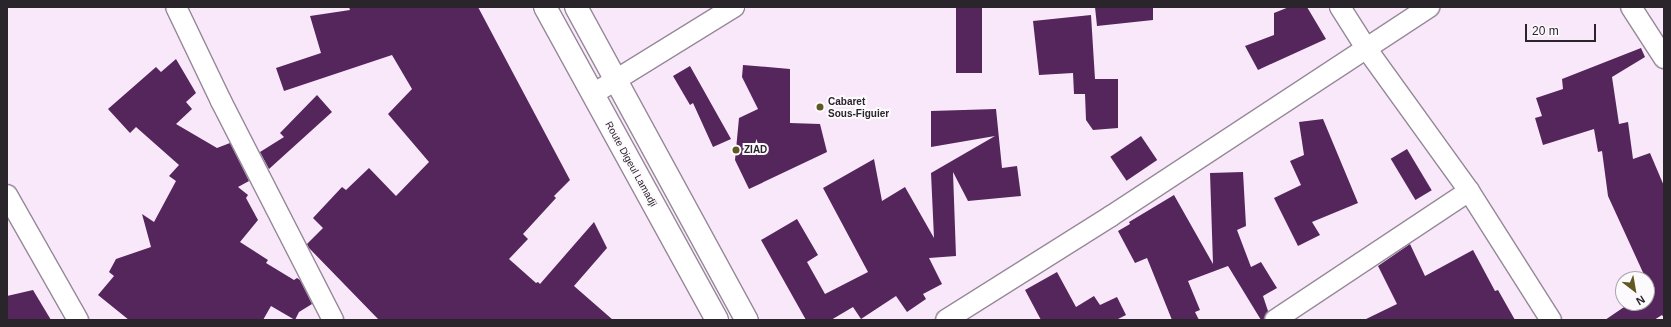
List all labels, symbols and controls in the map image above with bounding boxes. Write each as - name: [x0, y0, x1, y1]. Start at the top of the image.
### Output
- scale bar: [1527, 16, 1598, 42]
- text: 20 m: [1532, 24, 1559, 38]
- place label: Cabaret Sous-Figuier: [828, 95, 889, 118]
- marker: Cabaret Sous-Figuier: [815, 102, 825, 112]
- street label: Route Digeul Lamadji: [603, 119, 659, 209]
- place label: ZIAD: [744, 144, 767, 156]
- marker: ZIAD: [731, 145, 741, 155]
- north arrow: [1615, 271, 1655, 311]
- text: N: [1634, 293, 1647, 308]

